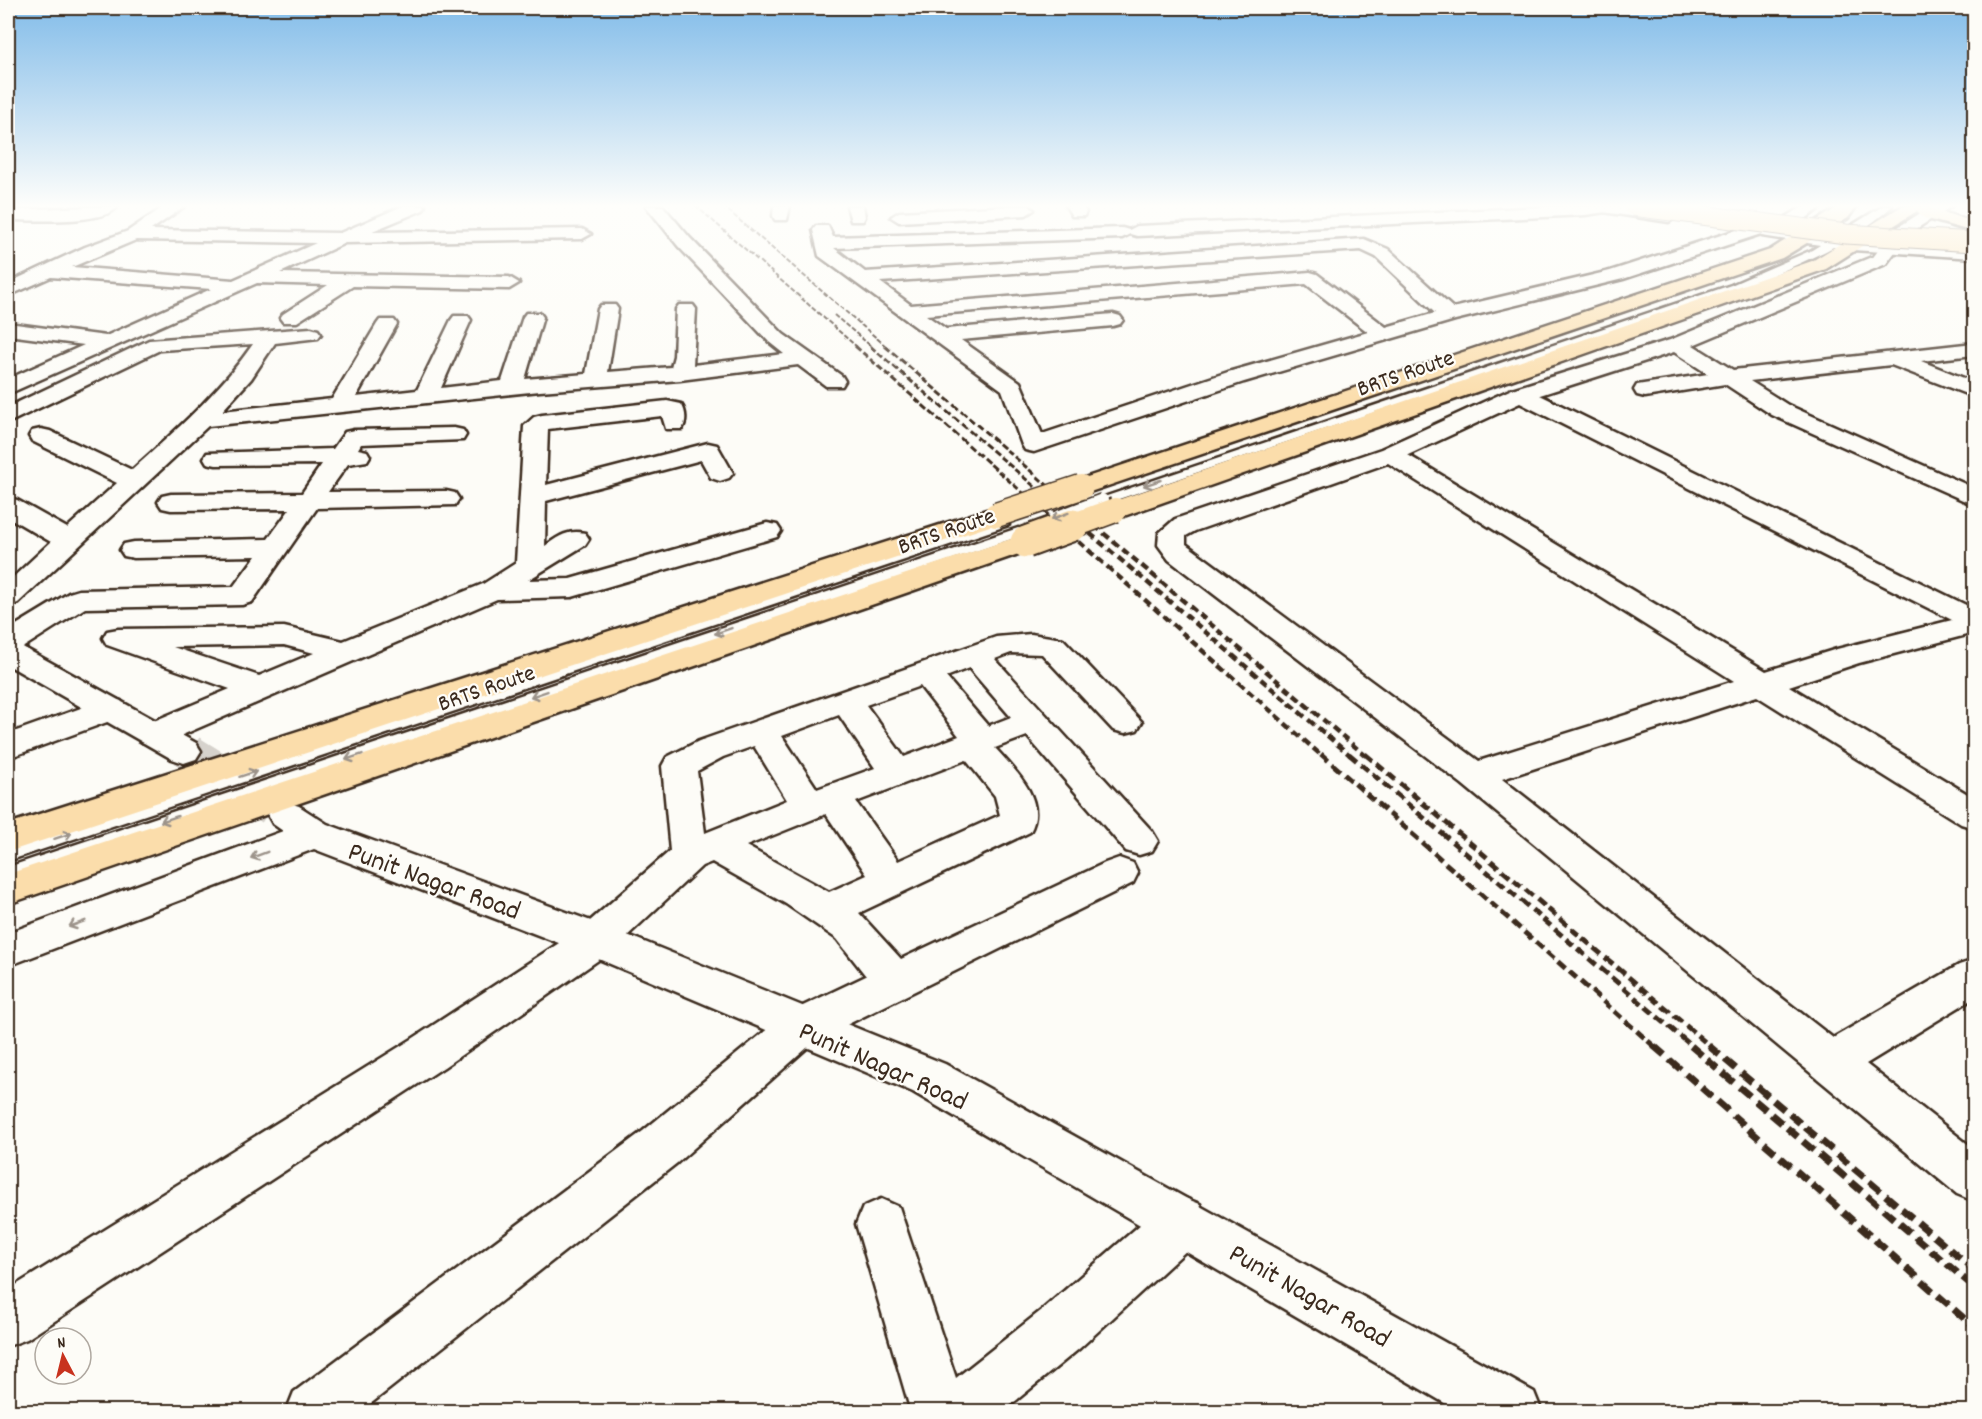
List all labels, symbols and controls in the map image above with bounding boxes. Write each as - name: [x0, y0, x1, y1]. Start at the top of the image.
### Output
- street label: BRTS Route: [1353, 342, 1459, 407]
- one-way arrow: [1143, 479, 1162, 490]
- street label: BRTS Route: [894, 500, 1000, 565]
- one-way arrow: [1051, 511, 1069, 522]
- one-way arrow: [715, 627, 733, 638]
- street label: BRTS Route: [434, 657, 540, 722]
- one-way arrow: [530, 689, 549, 700]
- one-way arrow: [345, 752, 364, 763]
- one-way arrow: [238, 768, 257, 779]
- one-way arrow: [161, 815, 179, 826]
- one-way arrow: [53, 829, 72, 840]
- street label: Punit Nagar Road: [341, 834, 525, 933]
- one-way arrow: [250, 850, 269, 861]
- one-way arrow: [68, 920, 87, 931]
- street label: Punit Nagar Road: [791, 1013, 973, 1124]
- street label: Punit Nagar Road: [1220, 1236, 1397, 1361]
- north arrow: [33, 1326, 93, 1386]
- text: N: [56, 1332, 67, 1355]

